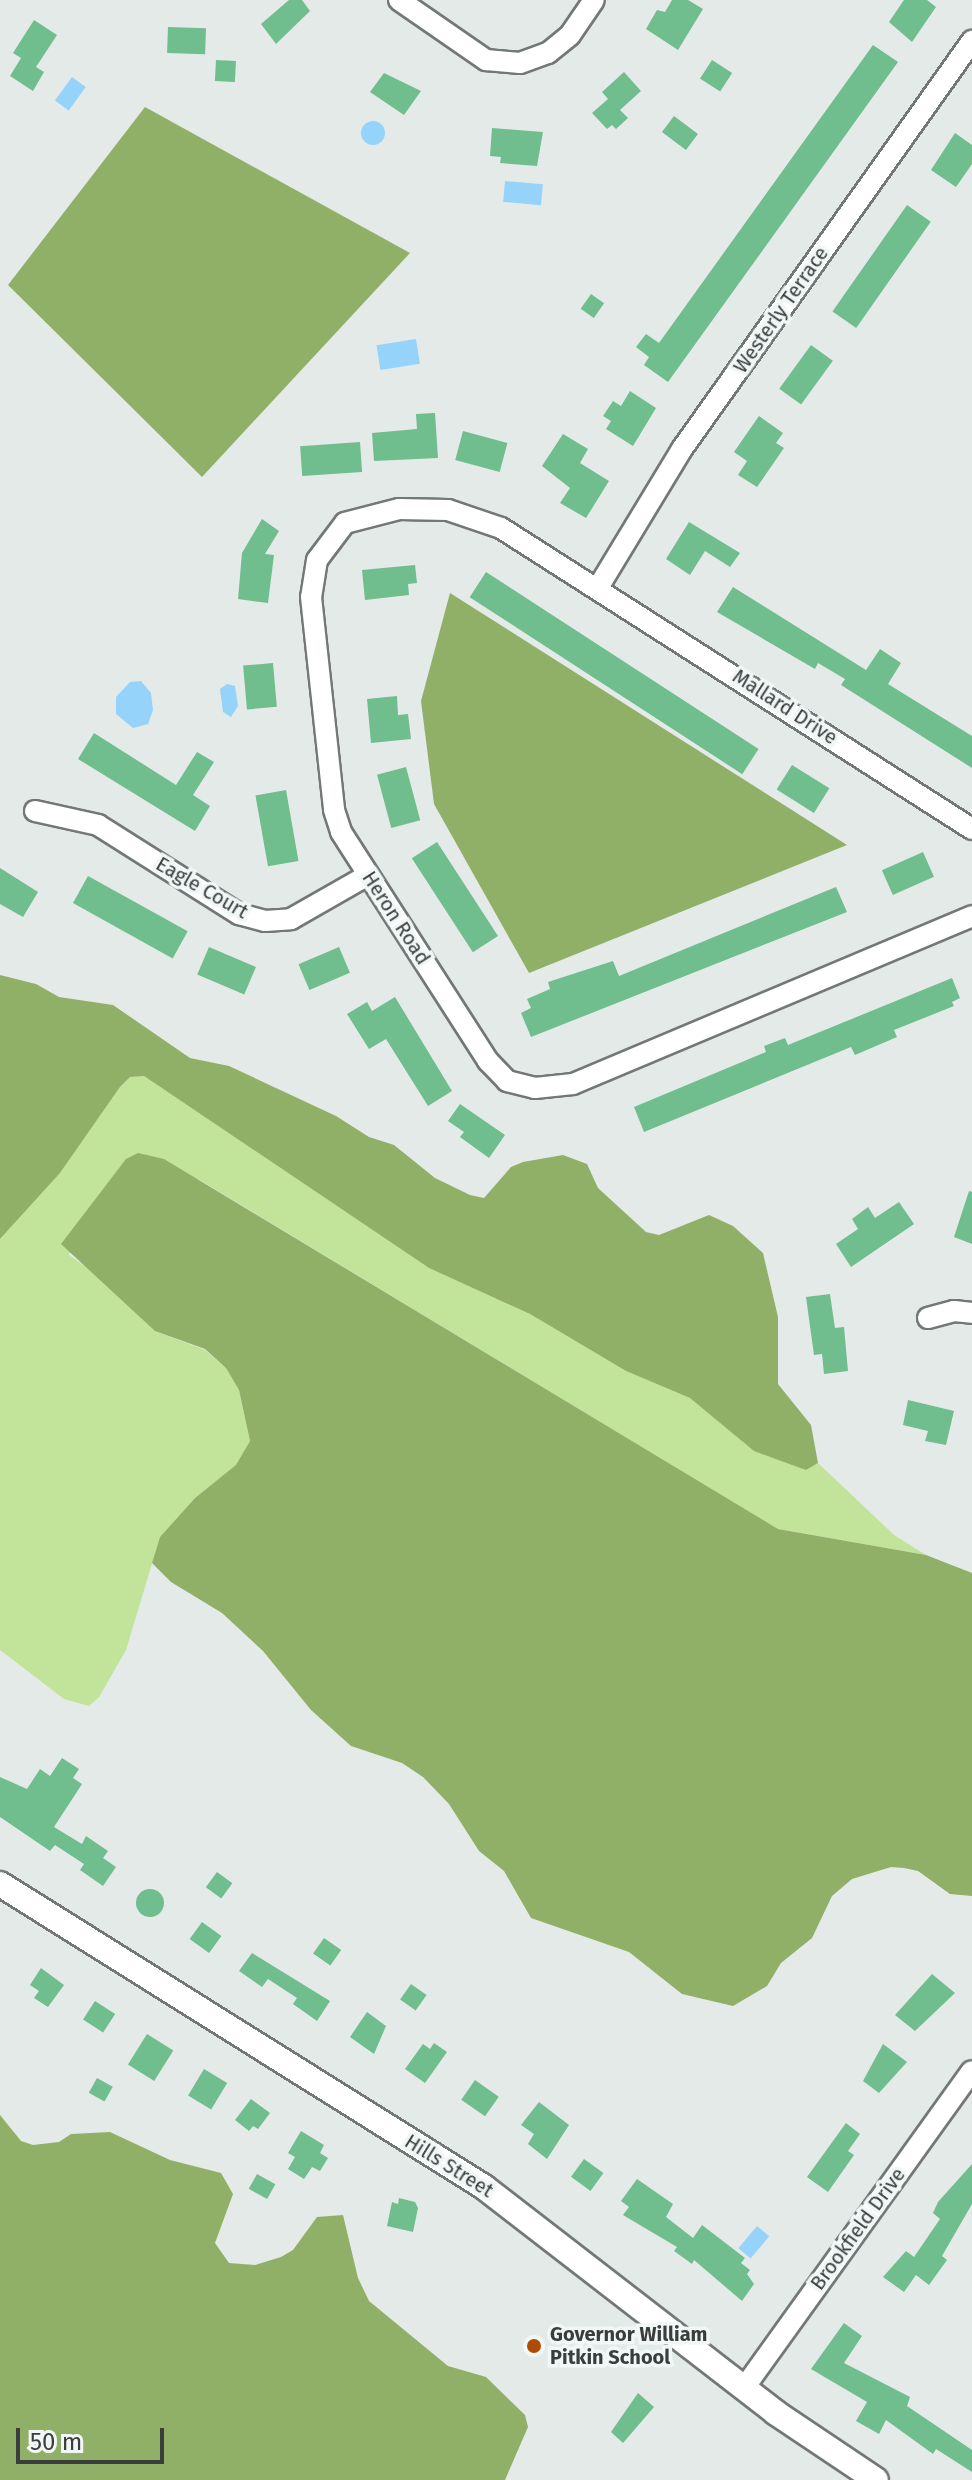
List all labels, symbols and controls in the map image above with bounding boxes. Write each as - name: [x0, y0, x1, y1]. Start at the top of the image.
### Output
- street label: Westerly Terrace: [729, 242, 833, 378]
- street label: Mallard Drive: [728, 664, 842, 750]
- street label: Eagle Court: [152, 852, 252, 924]
- street label: Heron Road: [357, 867, 435, 969]
- street label: Hills Street: [400, 2129, 498, 2203]
- street label: Brookfield Drive: [806, 2163, 910, 2295]
- place label: Governor William Pitkin School: [550, 2322, 708, 2369]
- marker: Governor William Pitkin School: [525, 2337, 543, 2355]
- scale bar: [20, 2412, 168, 2462]
- text: 50 m: [30, 2428, 82, 2456]

